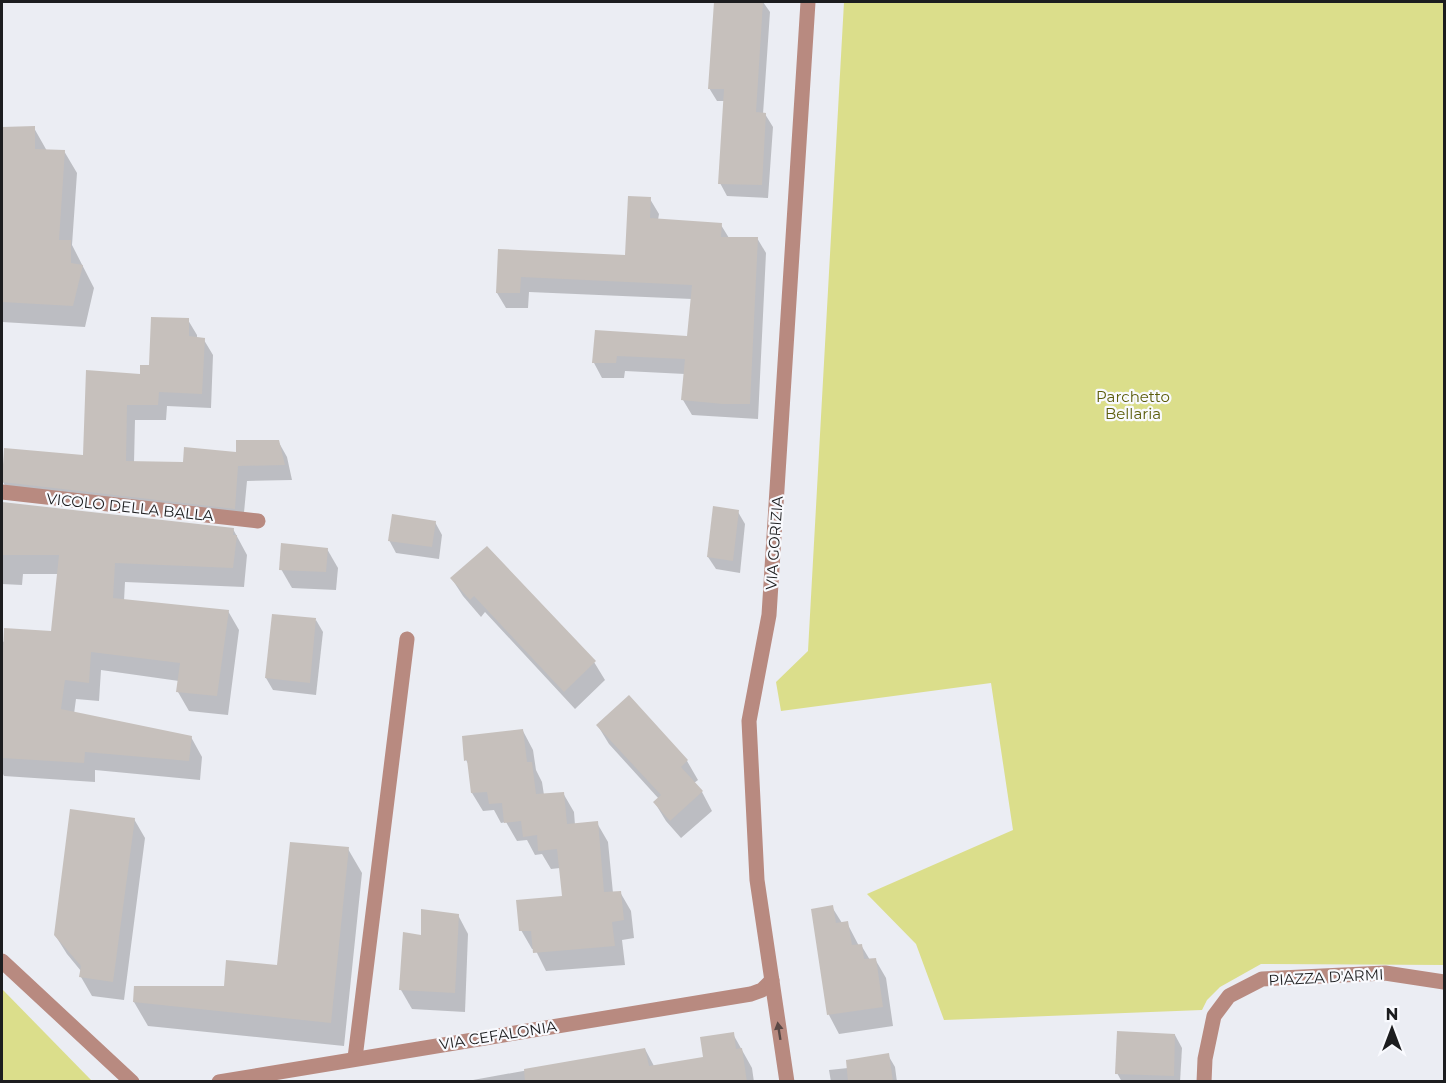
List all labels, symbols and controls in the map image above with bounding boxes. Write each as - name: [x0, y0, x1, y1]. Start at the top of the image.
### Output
- park label: Parchetto Bellaria: [1096, 387, 1170, 423]
- street label: VICOLO DELLA BALLA: [46, 489, 215, 525]
- street label: VIA GORIZIA: [761, 495, 787, 591]
- street label: PIAZZA D'ARMI: [1268, 965, 1384, 989]
- north arrow: [1362, 999, 1422, 1059]
- text: N: [1386, 1005, 1398, 1024]
- street label: VIA CEFALONIA: [438, 1016, 558, 1054]
- one-way arrow: [775, 1021, 784, 1040]

